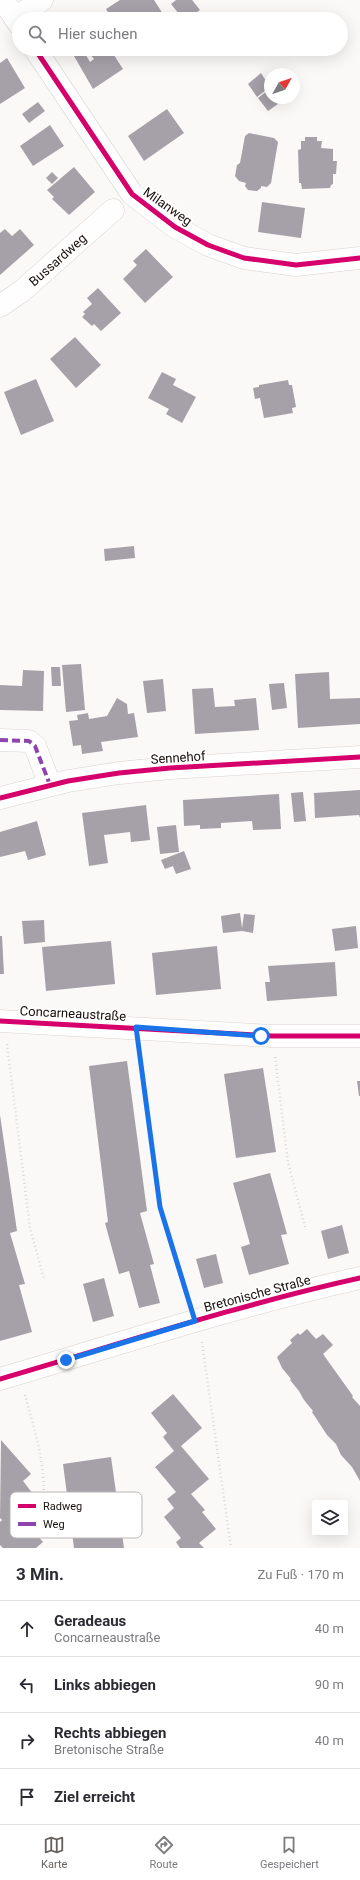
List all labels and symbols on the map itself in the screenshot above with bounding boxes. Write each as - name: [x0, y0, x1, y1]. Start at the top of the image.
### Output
- north arrow: [264, 68, 300, 104]
- street label: Milanweg: [141, 184, 195, 229]
- street label: Bussardweg: [26, 231, 89, 289]
- street label: Sennehof: [150, 748, 206, 767]
- street label: Concarneaustraße: [19, 1003, 127, 1024]
- route start: [252, 1027, 270, 1045]
- street label: Bretonische Straße: [202, 1272, 312, 1315]
- route end: [57, 1351, 75, 1369]
- legend: [10, 1492, 142, 1538]
- text: Radweg: [43, 1500, 82, 1513]
- text: Weg: [43, 1518, 65, 1531]

